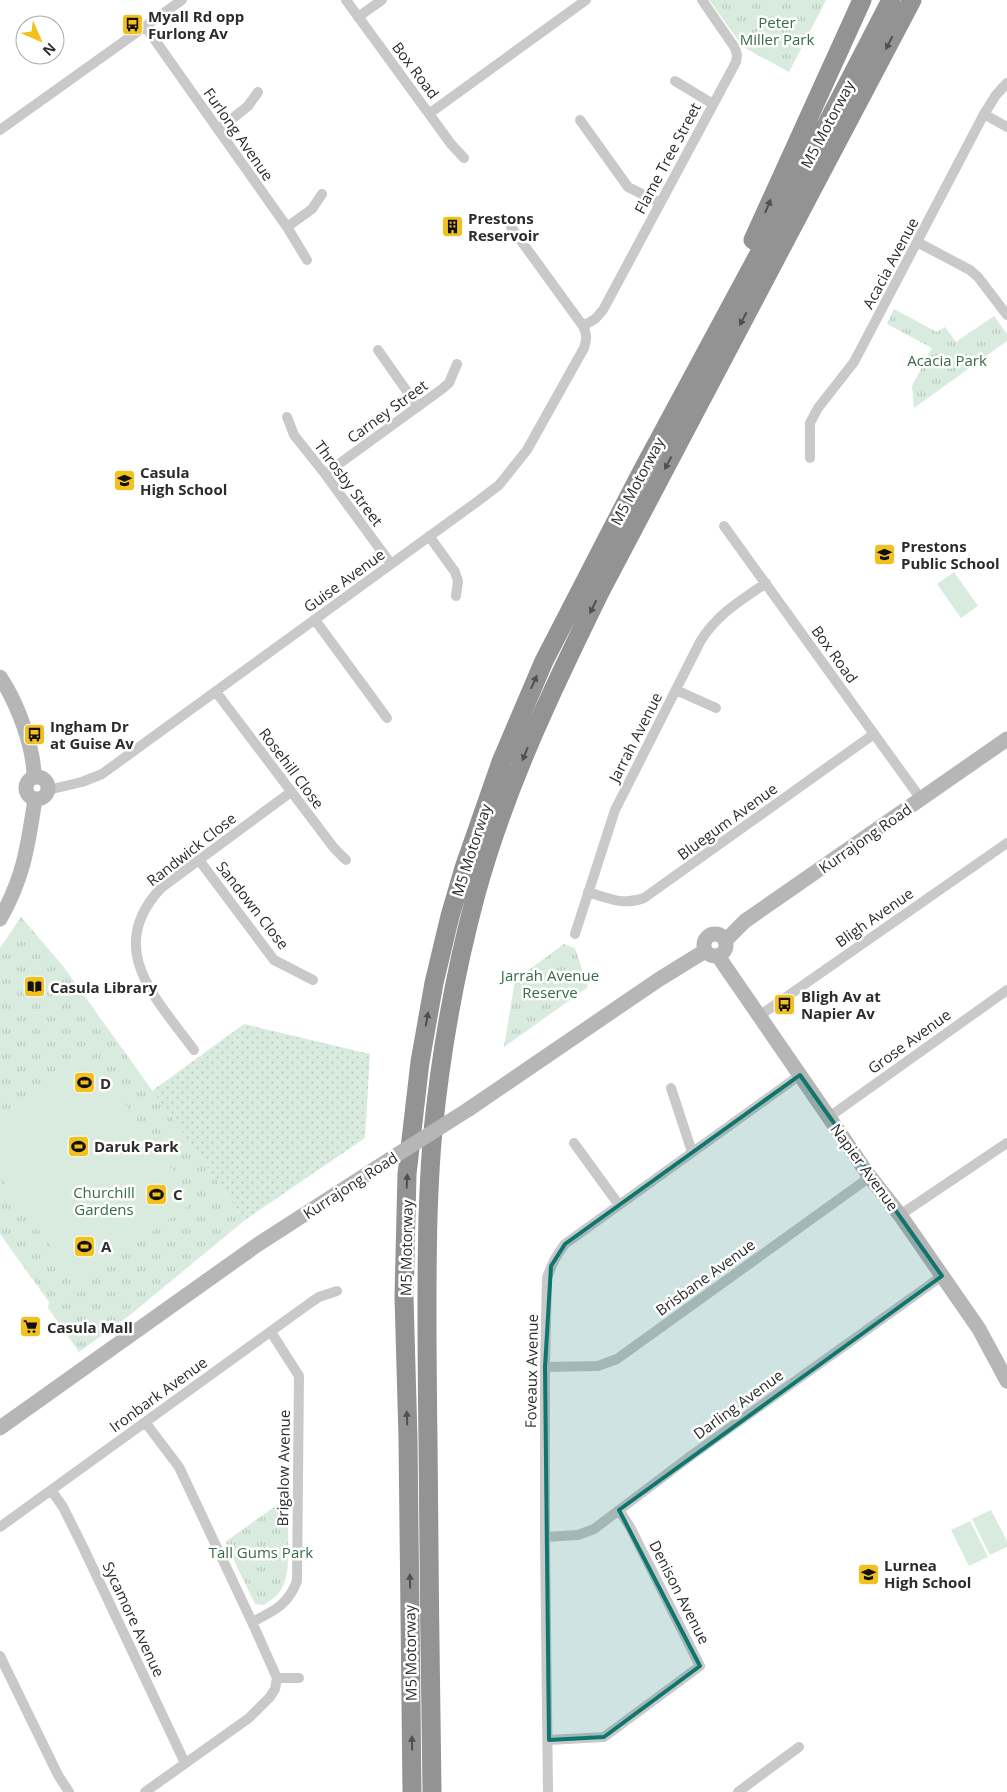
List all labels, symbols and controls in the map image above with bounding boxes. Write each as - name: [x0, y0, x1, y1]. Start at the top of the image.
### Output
- place label: Myall Rd opp Furlong Av: [148, 6, 244, 43]
- park label: Peter Miller Park: [740, 12, 814, 49]
- bus stop icon: Myall Rd opp Furlong Av: [120, 13, 144, 37]
- north arrow: [15, 15, 65, 65]
- one-way arrow: [885, 36, 893, 50]
- street label: Box Road: [388, 38, 444, 102]
- text: N: [39, 39, 60, 60]
- street label: M5 Motorway: [796, 76, 859, 171]
- street label: Furlong Avenue: [199, 83, 279, 185]
- street label: Flame Tree Street: [629, 99, 705, 217]
- one-way arrow: [765, 199, 773, 213]
- place label: Prestons Reservoir: [468, 208, 539, 245]
- street label: Acacia Avenue: [858, 214, 922, 312]
- building icon: Prestons Reservoir: [440, 215, 464, 239]
- one-way arrow: [739, 312, 747, 326]
- park label: Acacia Park: [907, 350, 987, 370]
- street label: Carney Street: [343, 375, 431, 447]
- street label: M5 Motorway: [606, 433, 669, 528]
- street label: Throsby Street: [310, 436, 388, 530]
- one-way arrow: [664, 456, 672, 470]
- place label: Casula High School: [140, 462, 227, 499]
- school or university icon: Casula High School: [112, 469, 136, 493]
- place label: Prestons Public School: [901, 536, 1000, 573]
- school or university icon: Prestons Public School: [873, 543, 897, 567]
- street label: Guise Avenue: [299, 544, 389, 616]
- one-way arrow: [589, 600, 597, 614]
- street label: Box Road: [807, 621, 863, 687]
- one-way arrow: [531, 675, 539, 689]
- street label: Jarrah Avenue: [603, 689, 666, 787]
- place label: Ingham Dr at Guise Av: [50, 716, 134, 753]
- bus stop icon: Ingham Dr at Guise Av: [22, 723, 46, 747]
- street label: Rosehill Close: [255, 724, 329, 812]
- one-way arrow: [520, 747, 528, 761]
- street label: Bluegum Avenue: [673, 778, 781, 864]
- street label: Kurrajong Road: [815, 799, 915, 877]
- street label: M5 Motorway: [447, 801, 496, 899]
- street label: Randwick Close: [142, 808, 240, 890]
- street label: Sandown Close: [212, 857, 294, 953]
- street label: Bligh Avenue: [831, 883, 917, 951]
- park label: Jarrah Avenue Reserve: [499, 965, 599, 1002]
- library icon: Casula Library: [22, 975, 46, 999]
- place label: Casula Library: [50, 977, 158, 997]
- place label: Bligh Av at Napier Av: [801, 986, 881, 1023]
- bus stop icon: Bligh Av at Napier Av: [773, 993, 797, 1017]
- street label: Grose Avenue: [864, 1004, 954, 1078]
- one-way arrow: [423, 1012, 431, 1027]
- sports icon: D: [72, 1071, 96, 1095]
- place label: D: [100, 1073, 111, 1093]
- street label: Napier Avenue: [827, 1119, 903, 1215]
- sports icon: Daruk Park: [66, 1134, 90, 1158]
- place label: Daruk Park: [94, 1136, 179, 1156]
- street label: Kurrajong Road: [299, 1147, 401, 1223]
- one-way arrow: [404, 1172, 412, 1188]
- park label: Churchill Gardens: [73, 1182, 135, 1219]
- sports icon: C: [145, 1182, 169, 1206]
- place label: C: [173, 1184, 183, 1204]
- street label: M5 Motorway: [395, 1199, 417, 1296]
- sports icon: A: [73, 1234, 97, 1258]
- street label: Brisbane Avenue: [651, 1234, 759, 1320]
- place label: A: [101, 1236, 112, 1256]
- street label: Foveaux Avenue: [520, 1314, 542, 1428]
- supermarket icon: Casula Mall: [19, 1315, 43, 1339]
- place label: Casula Mall: [47, 1317, 133, 1337]
- street label: Ironbark Avenue: [105, 1352, 211, 1436]
- street label: Darling Avenue: [689, 1365, 787, 1443]
- street label: Brigalow Avenue: [272, 1410, 294, 1526]
- one-way arrow: [403, 1410, 411, 1426]
- street label: Denison Avenue: [645, 1537, 715, 1647]
- park label: Tall Gums Park: [209, 1542, 313, 1562]
- place label: Lurnea High School: [884, 1555, 971, 1592]
- street label: Sycamore Avenue: [99, 1558, 169, 1680]
- school or university icon: Lurnea High School: [856, 1562, 880, 1586]
- one-way arrow: [405, 1573, 413, 1589]
- street label: M5 Motorway: [399, 1604, 421, 1701]
- one-way arrow: [407, 1735, 415, 1751]

